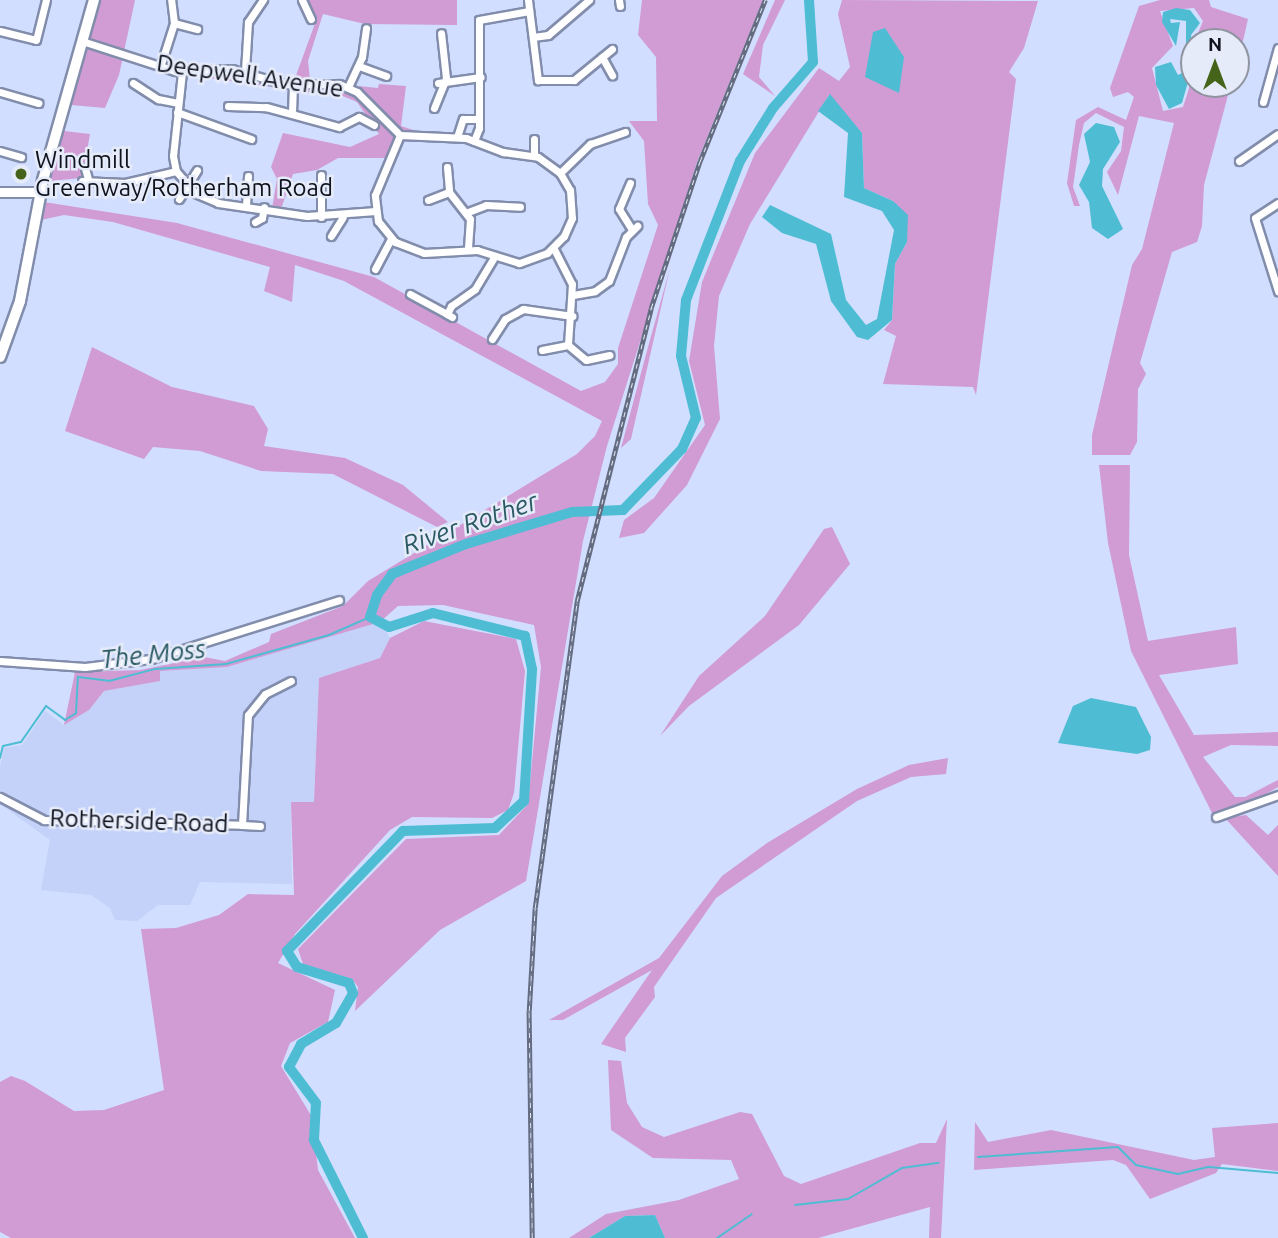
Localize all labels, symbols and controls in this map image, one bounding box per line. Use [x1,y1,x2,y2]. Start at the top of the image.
north arrow [1180,28,1250,98]
text: N [1208,33,1222,55]
street label: Deepwell Avenue [155,49,345,103]
place label: Windmill Greenway/Rotherham Road [35,146,333,202]
marker: Windmill Greenway/Rotherham Road [13,166,29,182]
water label: River Rother [398,485,542,561]
water label: The Moss [99,633,207,675]
street label: Rotherside Road [49,803,229,839]

